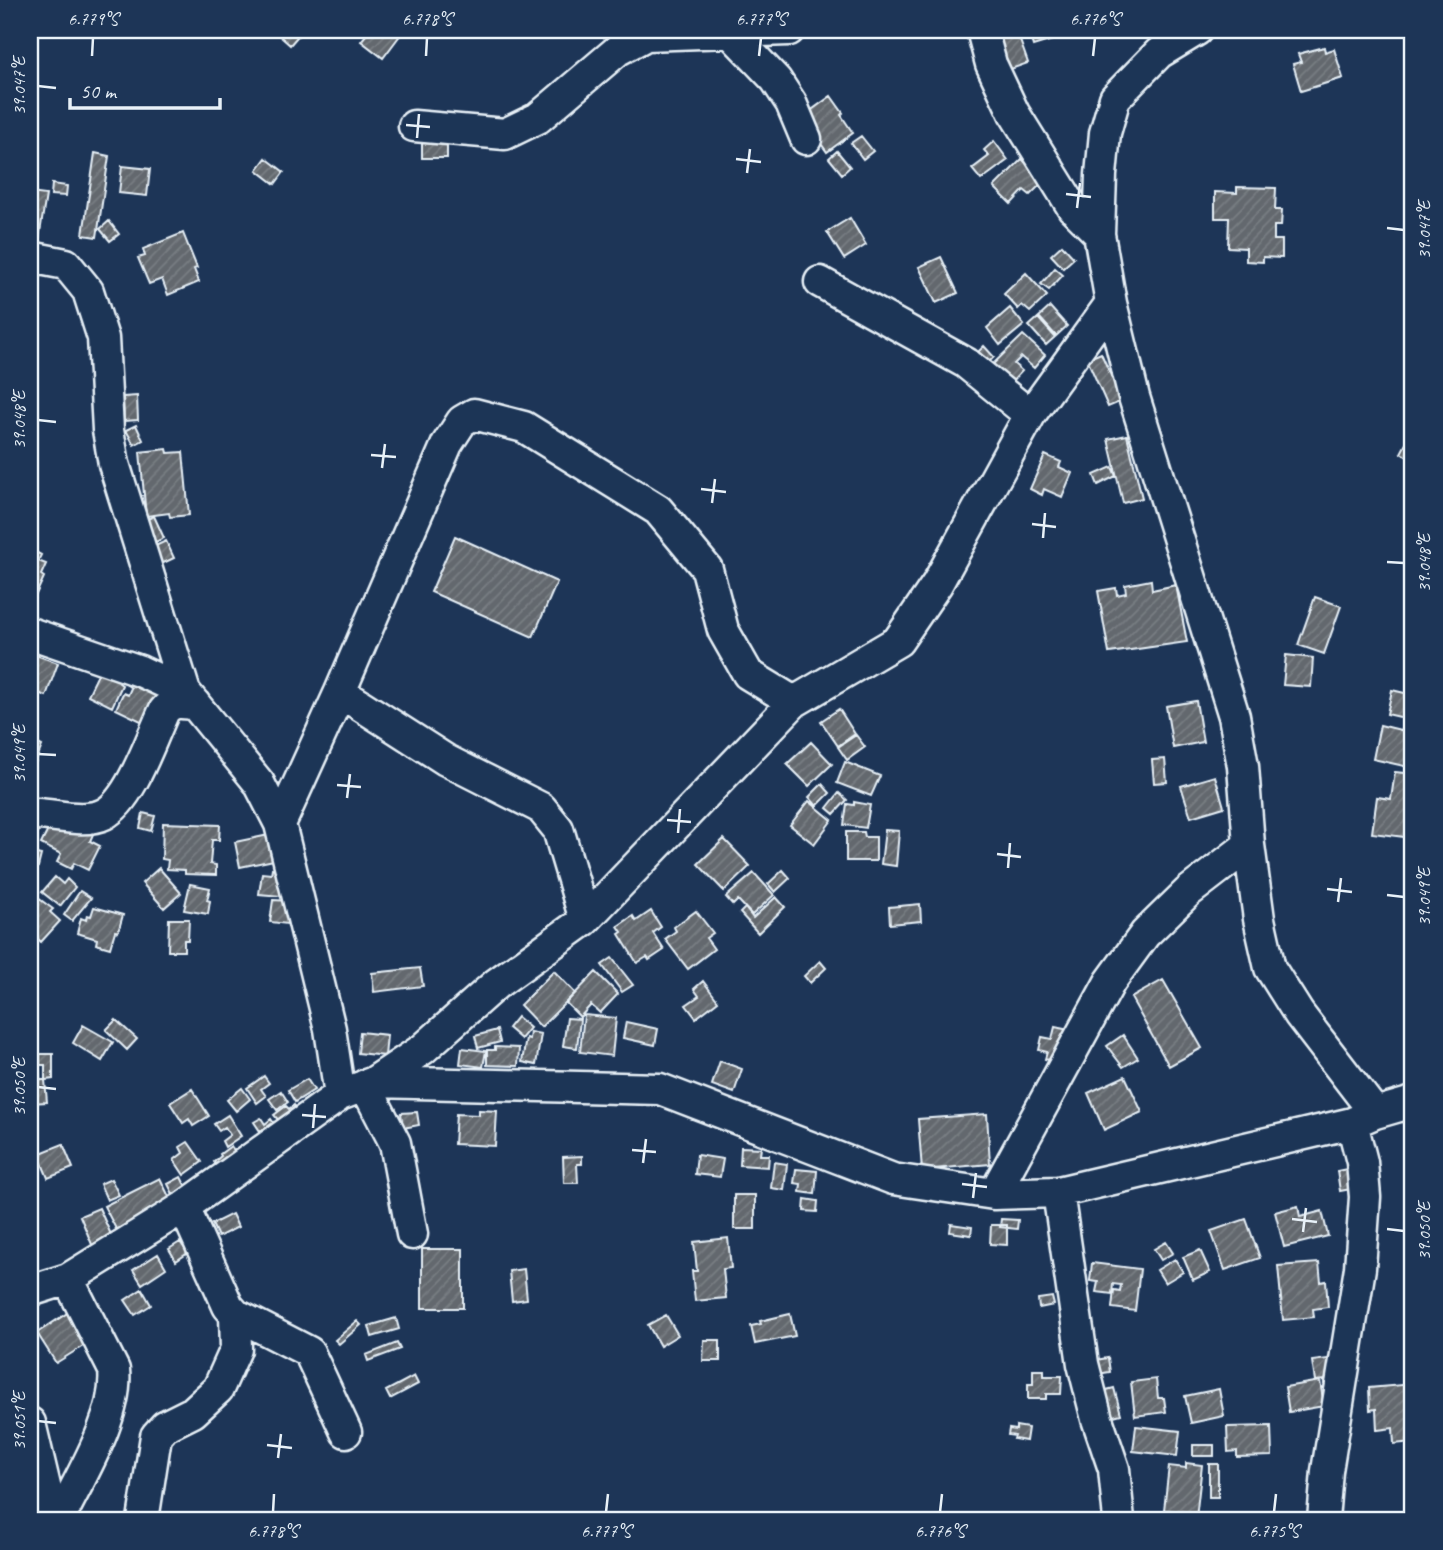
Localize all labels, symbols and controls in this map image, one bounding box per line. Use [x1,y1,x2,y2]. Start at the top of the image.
text: 6.779°S [68,8,121,30]
text: 6.778°S [402,8,455,30]
text: 6.777°S [736,8,789,30]
text: 6.776°S [1070,8,1123,30]
text: 39.047°E [8,54,30,115]
scale bar [70,66,220,110]
text: 50 m [80,78,118,104]
text: 39.047°E [1413,198,1435,259]
text: 39.048°E [8,388,30,449]
text: 39.048°E [1413,531,1435,592]
text: 39.049°E [8,722,30,783]
text: 39.049°E [1413,865,1435,926]
text: 39.050°E [8,1055,30,1116]
text: 39.050°E [1413,1199,1435,1260]
text: 39.051°E [8,1389,30,1450]
text: 6.778°S [248,1520,301,1542]
text: 6.777°S [581,1520,634,1542]
text: 6.776°S [915,1520,968,1542]
text: 6.775°S [1249,1520,1302,1542]

